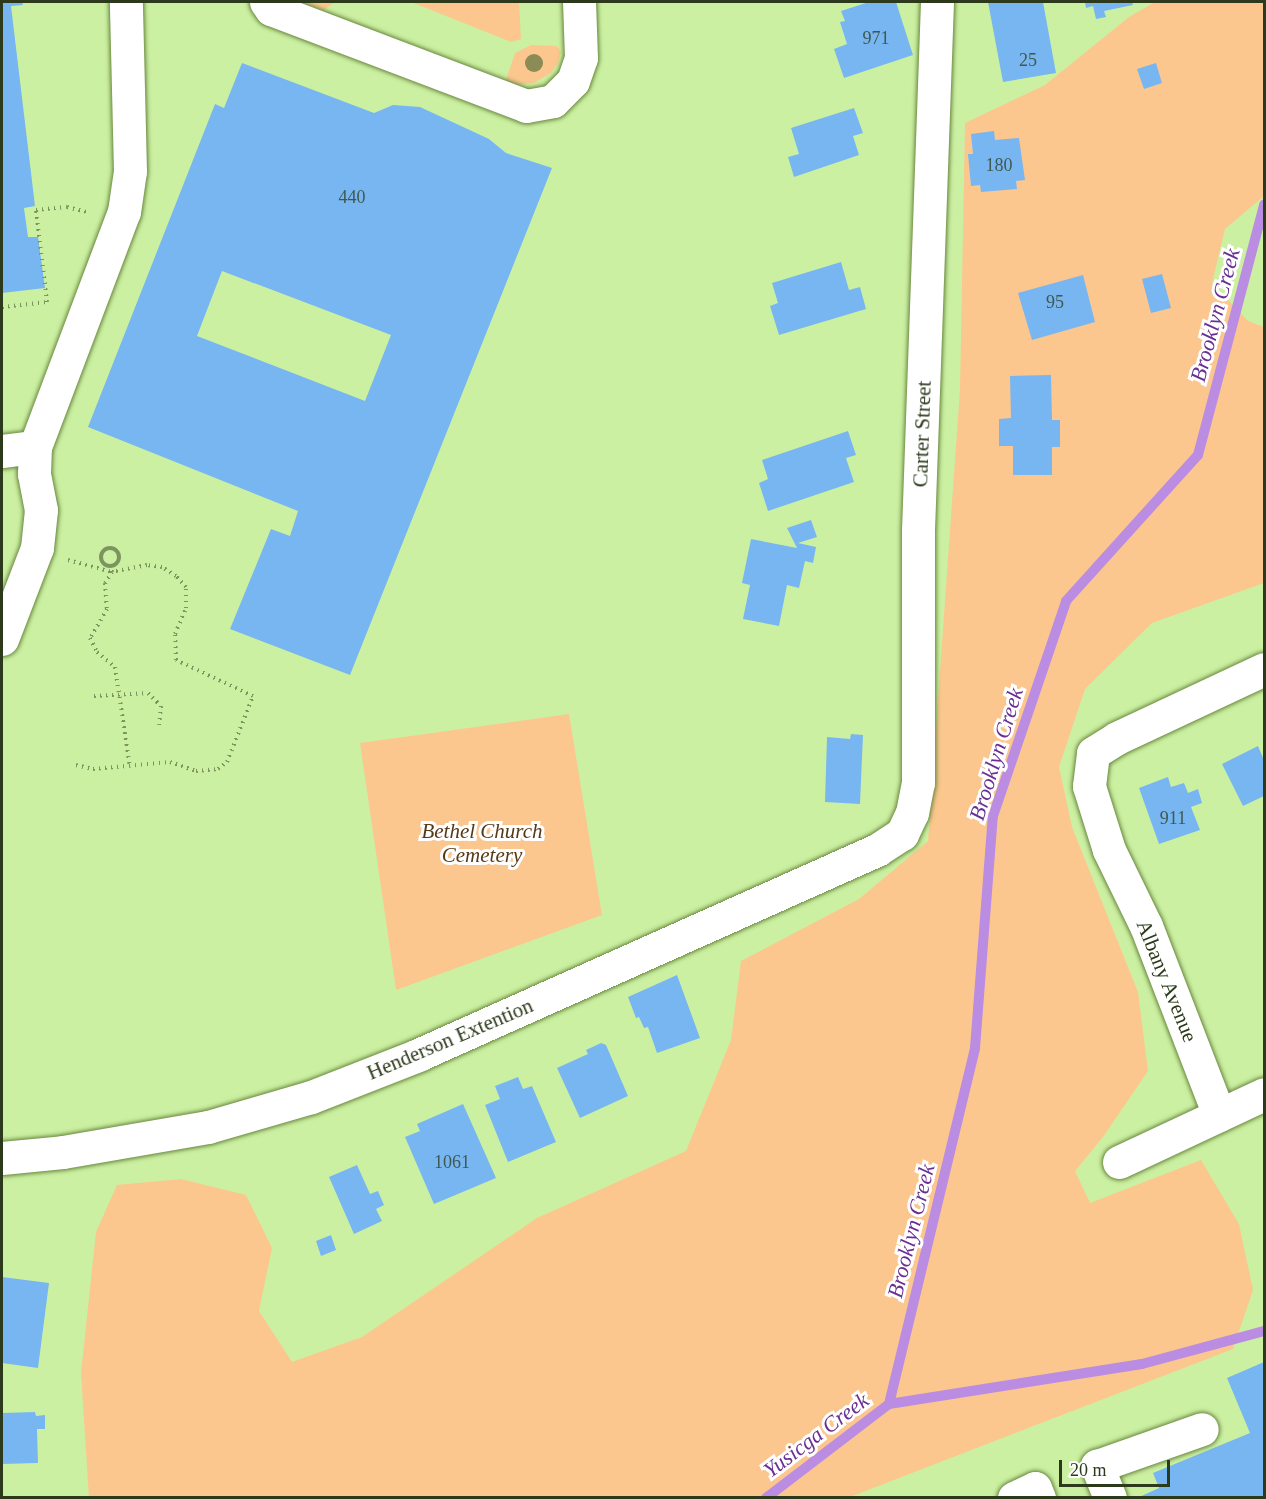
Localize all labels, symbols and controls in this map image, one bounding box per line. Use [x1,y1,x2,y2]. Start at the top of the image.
house number: 971 [862,27,890,49]
house number: 25 [1019,49,1037,71]
house number: 180 [986,154,1012,176]
house number: 440 [338,186,366,208]
water label: Brooklyn Creek [1185,245,1245,385]
house number: 95 [1046,291,1064,313]
street label: Carter Street [908,380,936,488]
water label: Brooklyn Creek [963,685,1029,823]
house number: 911 [1160,807,1186,829]
park label: Bethel Church Cemetery [421,818,543,868]
street label: Albany Avenue [1131,916,1203,1046]
street label: Henderson Extention [363,993,537,1085]
house number: 1061 [434,1151,470,1173]
water label: Brooklyn Creek [882,1161,940,1301]
water label: Yusicga Creek [758,1387,874,1483]
scale bar [1062,1448,1173,1486]
text: 20 m [1070,1460,1107,1480]

